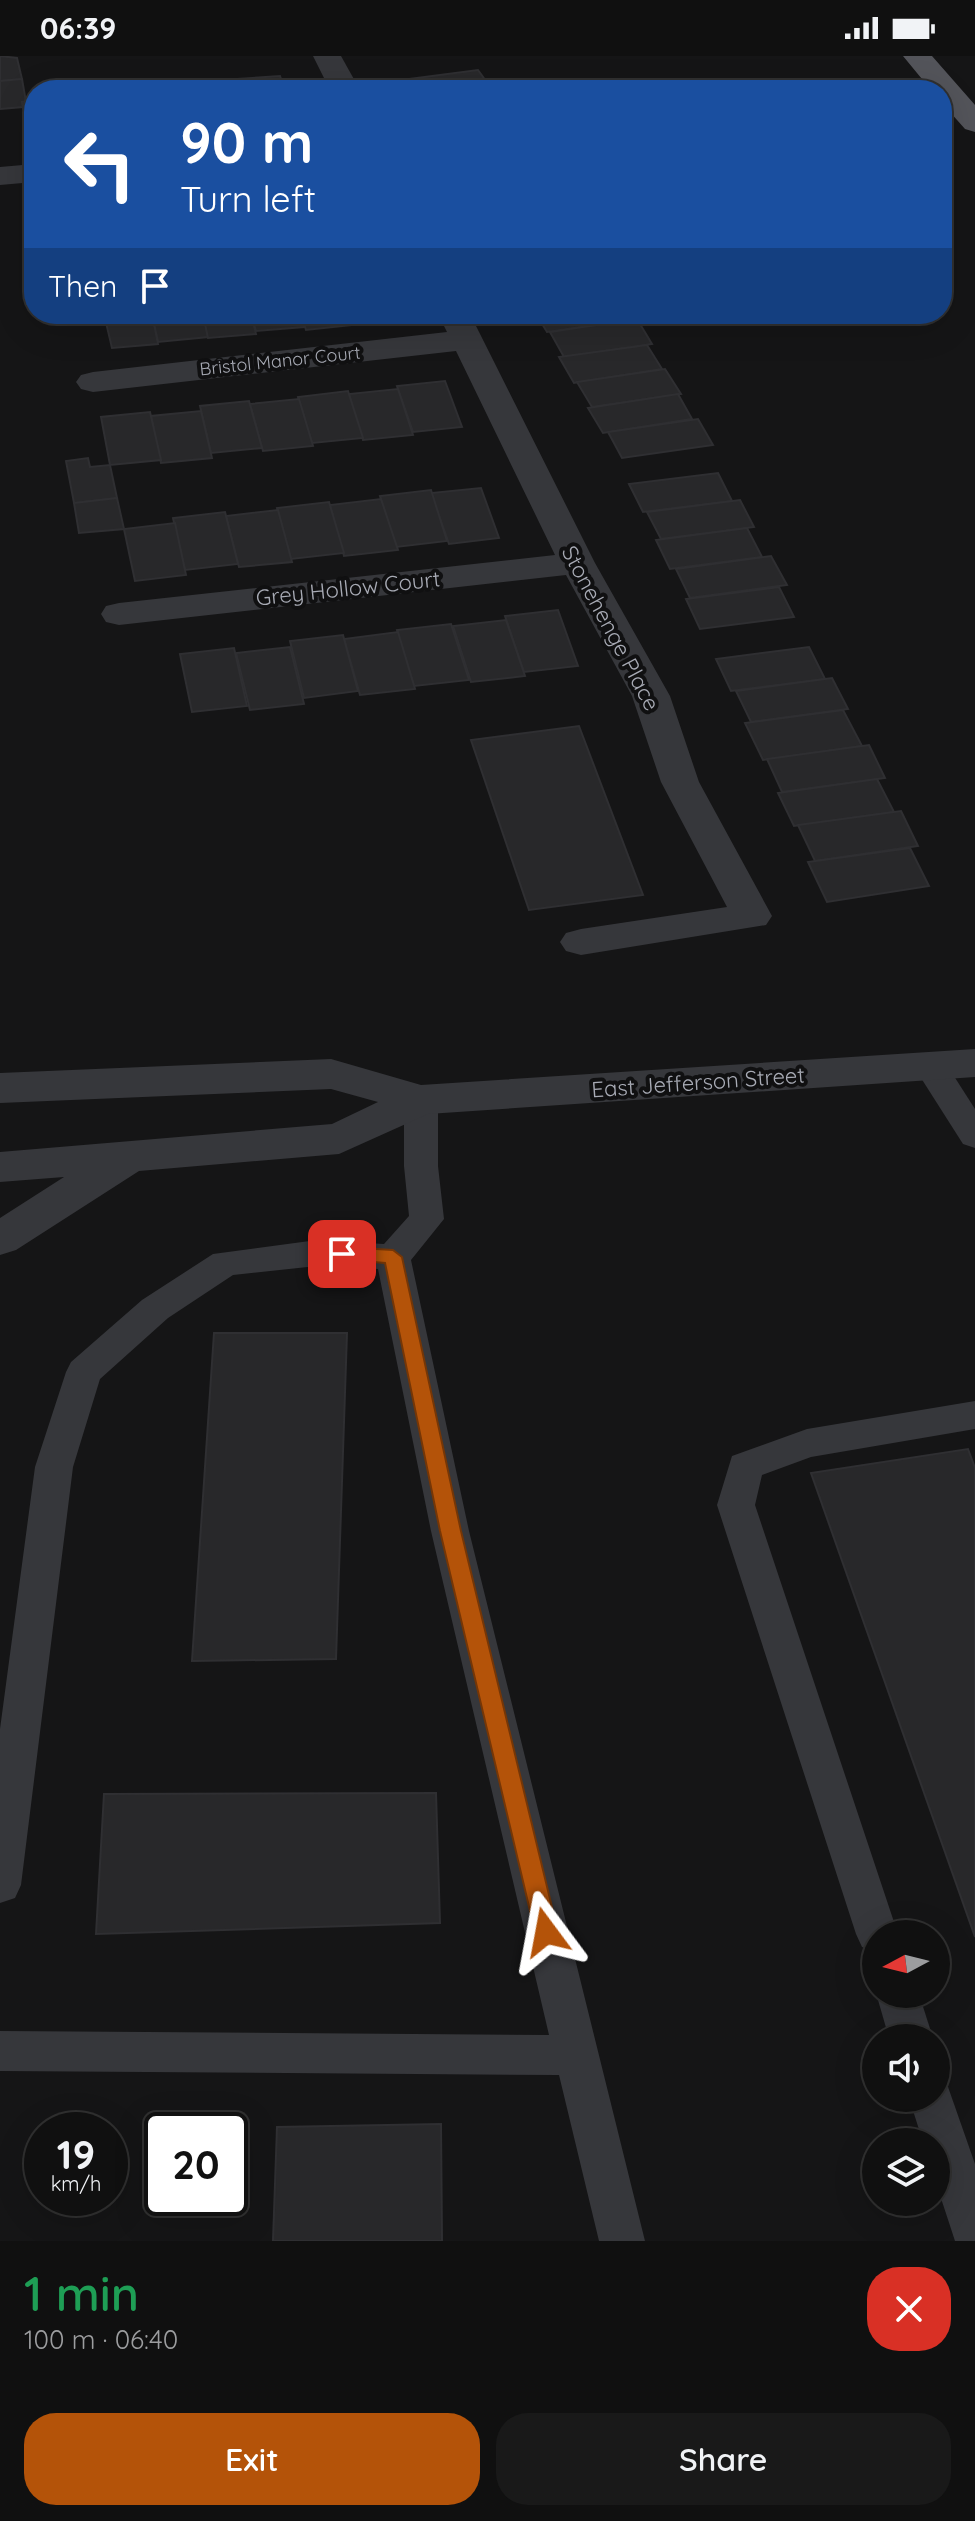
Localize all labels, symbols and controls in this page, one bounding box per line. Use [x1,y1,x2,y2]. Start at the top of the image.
text: 06:39 [40,9,116,47]
text: 90 m [180,107,314,177]
icon: left [48,112,152,216]
text: Turn left [180,176,316,221]
icon: arrive [133,264,177,308]
text: Then [48,267,117,305]
street label: Bristol Manor Court [198,341,362,380]
street label: Stonehenge Place [556,541,666,715]
street label: Grey Hollow Court [255,564,441,612]
street label: East Jefferson Street [590,1061,806,1103]
pin [308,1220,376,1288]
icon: arrive [320,1232,364,1276]
position arrow [504,1890,588,1974]
north arrow [862,1920,950,2008]
map controls [862,1920,950,2216]
button: sound [862,2024,950,2112]
speed limit sign: 20 [144,2112,248,2216]
button: layers [862,2128,950,2216]
text: 19 [57,2129,95,2179]
text: km/h [51,2171,101,2196]
text: 1 min [24,2263,139,2323]
button: close [867,2267,951,2351]
text: 100 m · 06:40 [24,2323,178,2356]
button: Exit [24,2413,480,2505]
button: Share [496,2413,951,2505]

